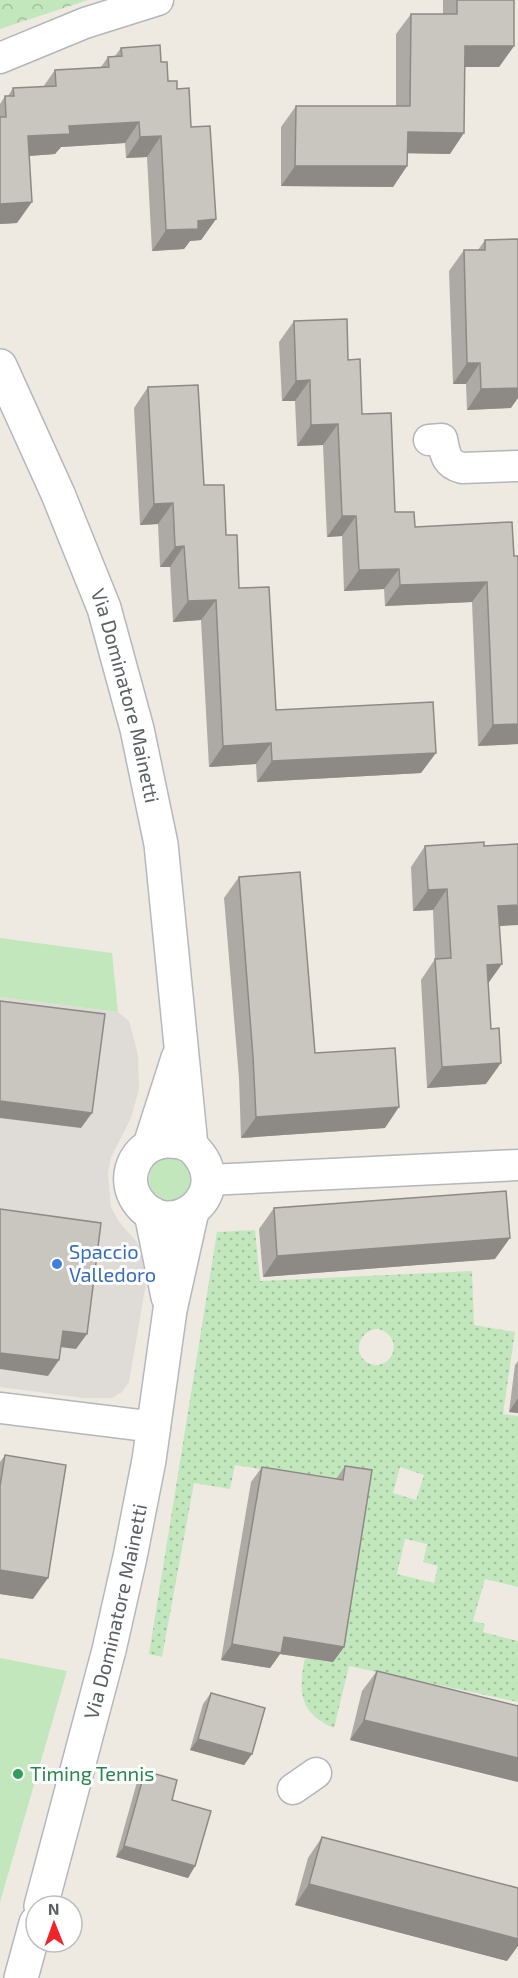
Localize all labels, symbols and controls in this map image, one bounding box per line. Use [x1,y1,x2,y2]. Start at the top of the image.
street label: Via Dominatore Mainetti [86,585,165,805]
place label: Spaccio Valledoro [69,1239,156,1286]
marker: Spaccio Valledoro [50,1257,64,1271]
street label: Via Dominatore Mainetti [78,1502,151,1722]
place label: Timing Tennis [30,1761,154,1785]
marker: Timing Tennis [11,1767,25,1781]
north arrow [24,1894,84,1954]
text: N [48,1899,60,1918]

